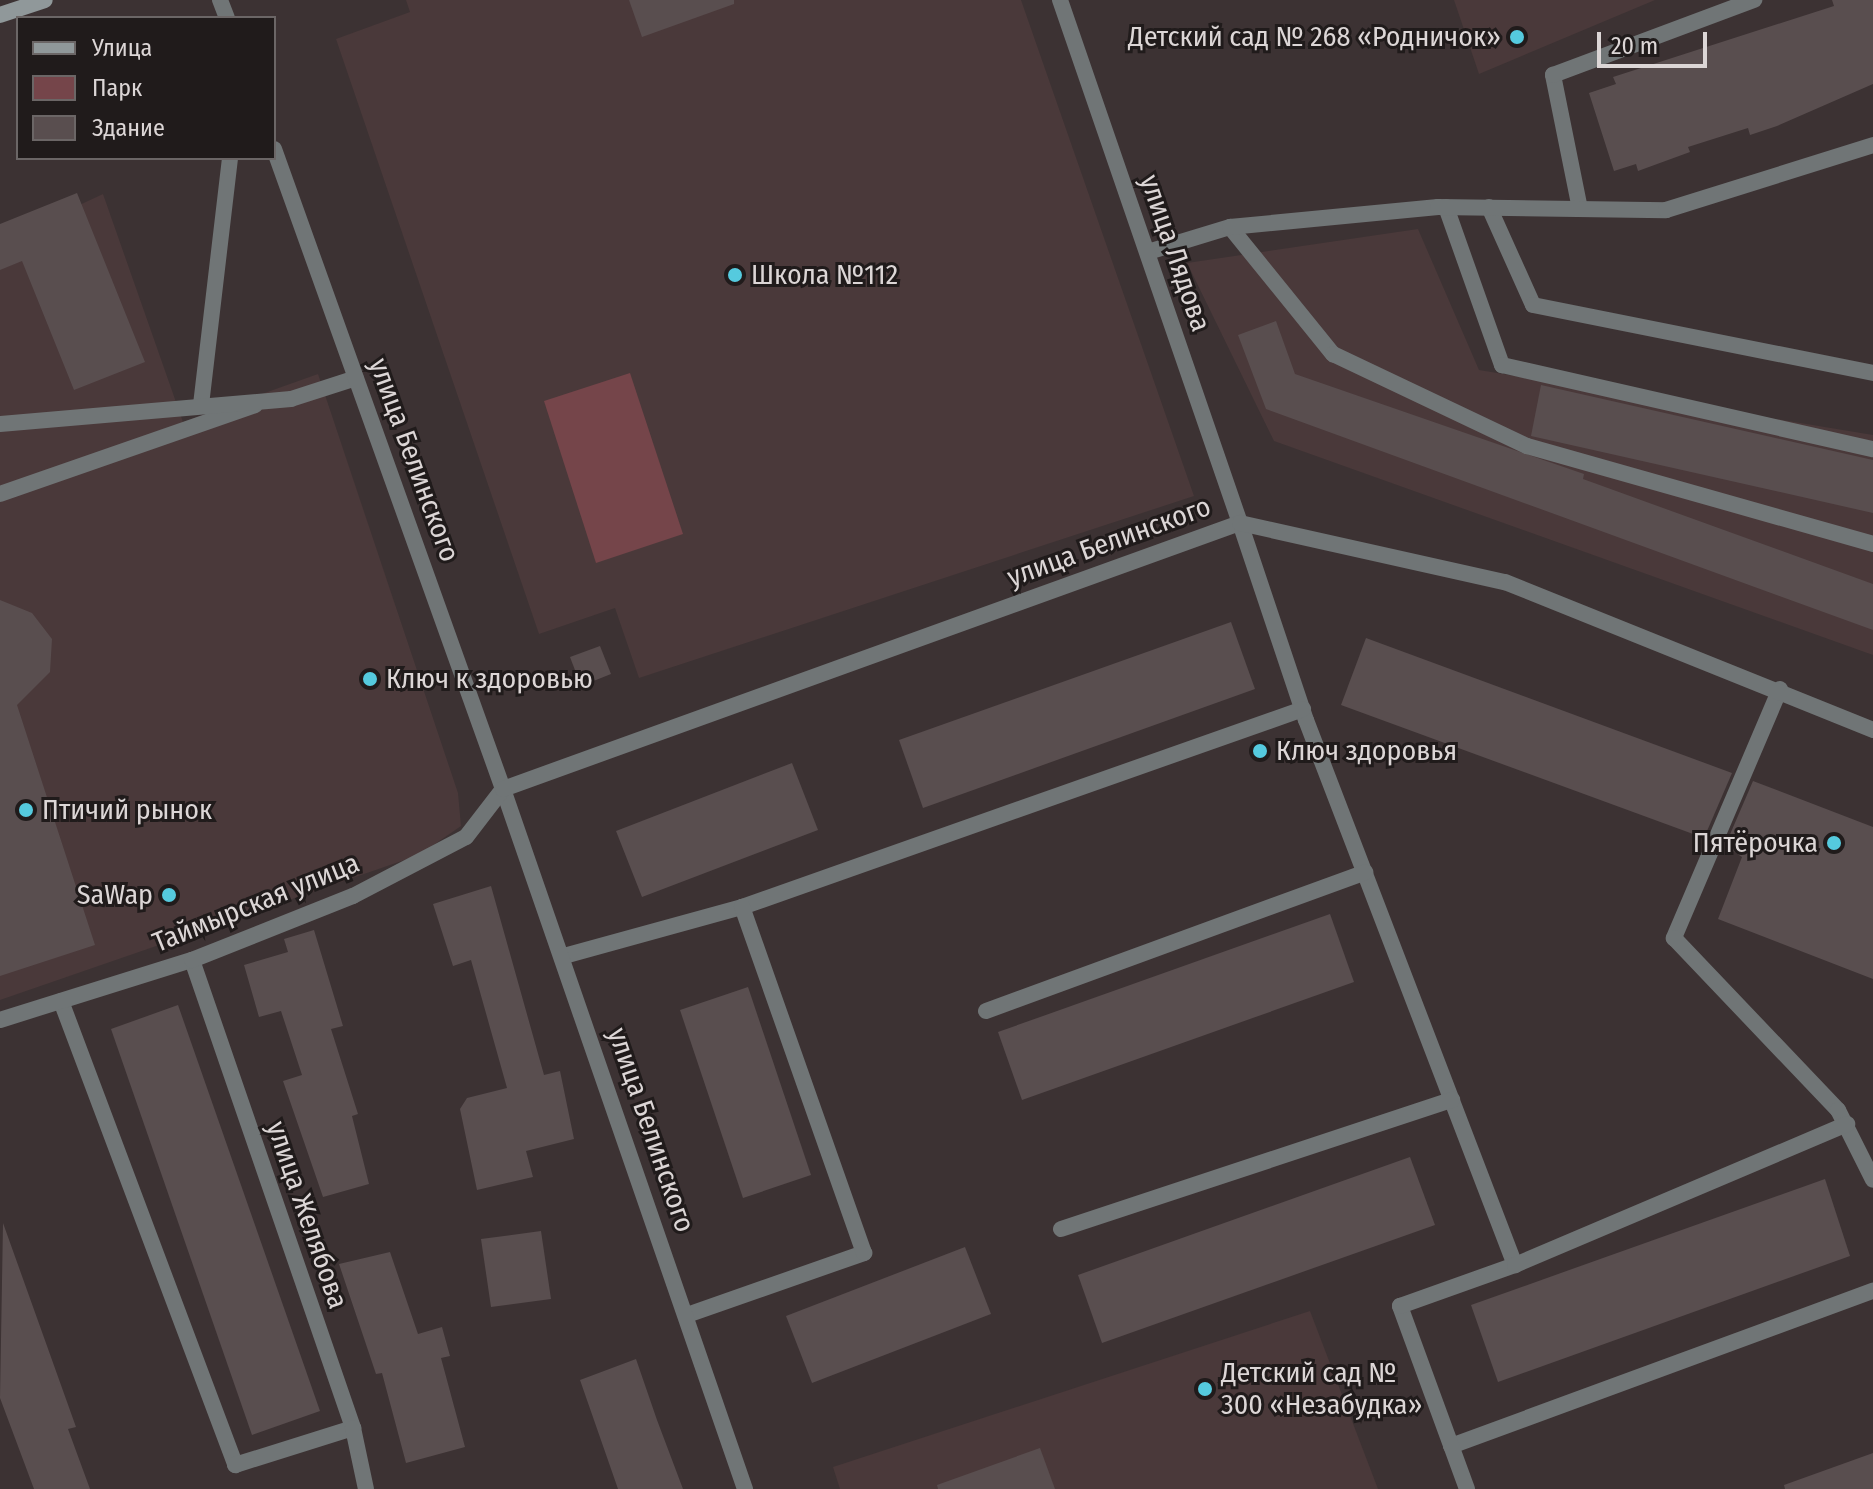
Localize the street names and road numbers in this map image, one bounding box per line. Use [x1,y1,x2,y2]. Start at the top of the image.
street label: улица Лядова [1133,170,1217,336]
street label: улица Белинского [362,354,466,566]
street label: улица Белинского [1003,490,1215,594]
street label: Таймырская улица [148,846,364,960]
street label: улица Белинского [600,1023,702,1237]
street label: улица Желябова [259,1117,355,1313]

